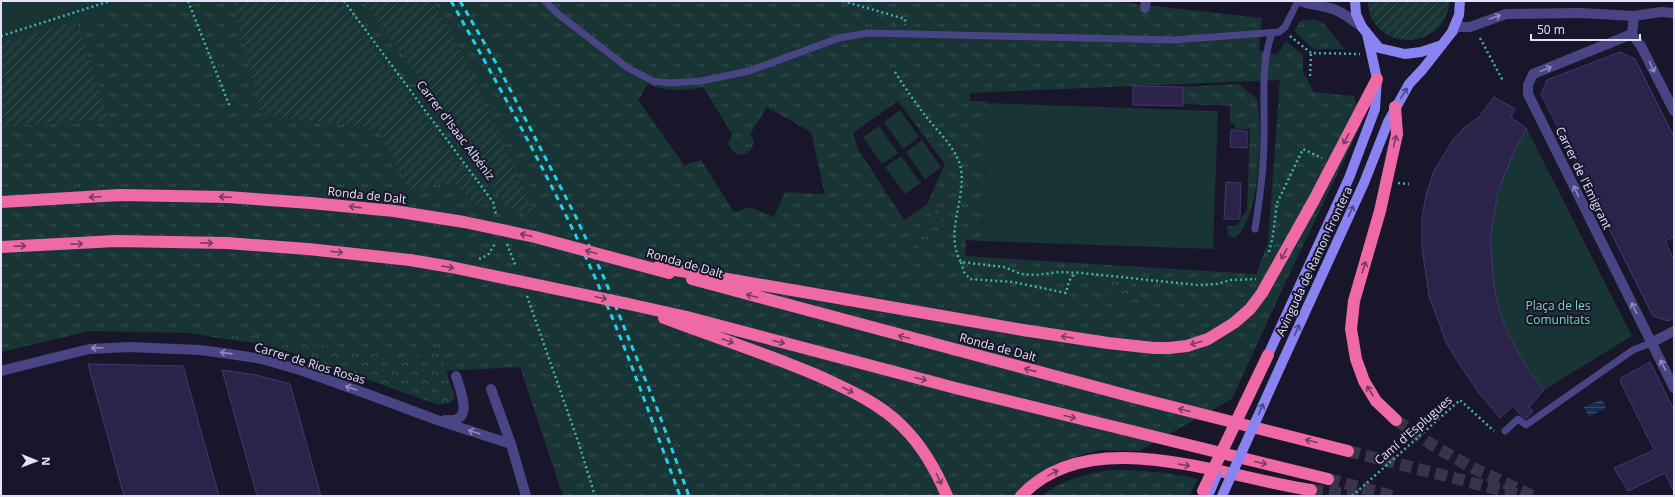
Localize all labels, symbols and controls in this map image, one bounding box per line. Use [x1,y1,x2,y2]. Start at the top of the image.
one-way arrow [1488,13,1500,21]
scale bar [1531,16,1640,42]
text: 50 m [1537,21,1565,38]
one-way arrow [1649,61,1656,73]
one-way arrow [1540,64,1552,72]
street label: Carrer d'Isaac Albéniz [413,77,499,184]
one-way arrow [1400,87,1408,99]
street label: Carrer de l'Emigrant [1552,124,1616,232]
one-way arrow [1342,133,1350,145]
one-way arrow [1392,134,1400,147]
street label: Ronda de Dalt [327,182,407,208]
street label: Avinguda de Ramon Frontera [1272,183,1356,339]
one-way arrow [1572,186,1579,198]
one-way arrow [89,193,102,200]
one-way arrow [219,193,232,201]
one-way arrow [349,204,362,211]
one-way arrow [1348,206,1355,218]
one-way arrow [519,231,532,239]
one-way arrow [200,239,213,247]
one-way arrow [70,240,83,247]
one-way arrow [13,243,26,250]
street label: Ronda de Dalt [645,244,725,282]
one-way arrow [584,247,597,255]
one-way arrow [1280,247,1288,259]
one-way arrow [330,249,343,256]
one-way arrow [1361,260,1368,273]
one-way arrow [441,263,454,271]
one-way arrow [746,292,759,300]
one-way arrow [594,295,607,303]
park label: Plaça de les Comunitats [1525,297,1591,328]
one-way arrow [1630,302,1637,314]
one-way arrow [1294,324,1301,336]
street label: Ronda de Dalt [958,329,1038,365]
one-way arrow [898,333,911,340]
one-way arrow [1061,333,1074,341]
street label: Carrer de Rios Rosas [252,338,368,388]
one-way arrow [721,338,733,346]
one-way arrow [772,339,785,346]
one-way arrow [1190,340,1203,347]
one-way arrow [91,345,104,352]
one-way arrow [220,349,233,357]
one-way arrow [1658,360,1666,372]
one-way arrow [1024,366,1037,373]
one-way arrow [914,376,927,383]
one-way arrow [345,384,358,391]
one-way arrow [1366,386,1375,397]
one-way arrow [842,387,854,394]
street label: Camí d'Esplugues [1370,391,1456,469]
one-way arrow [1258,404,1265,416]
one-way arrow [1178,406,1191,413]
one-way arrow [1064,413,1077,421]
one-way arrow [467,428,480,435]
one-way arrow [1304,437,1317,445]
north arrow [16,441,56,481]
text: N [39,457,54,466]
one-way arrow [1254,460,1267,467]
one-way arrow [1177,461,1190,469]
one-way arrow [1047,469,1059,477]
one-way arrow [936,473,943,485]

